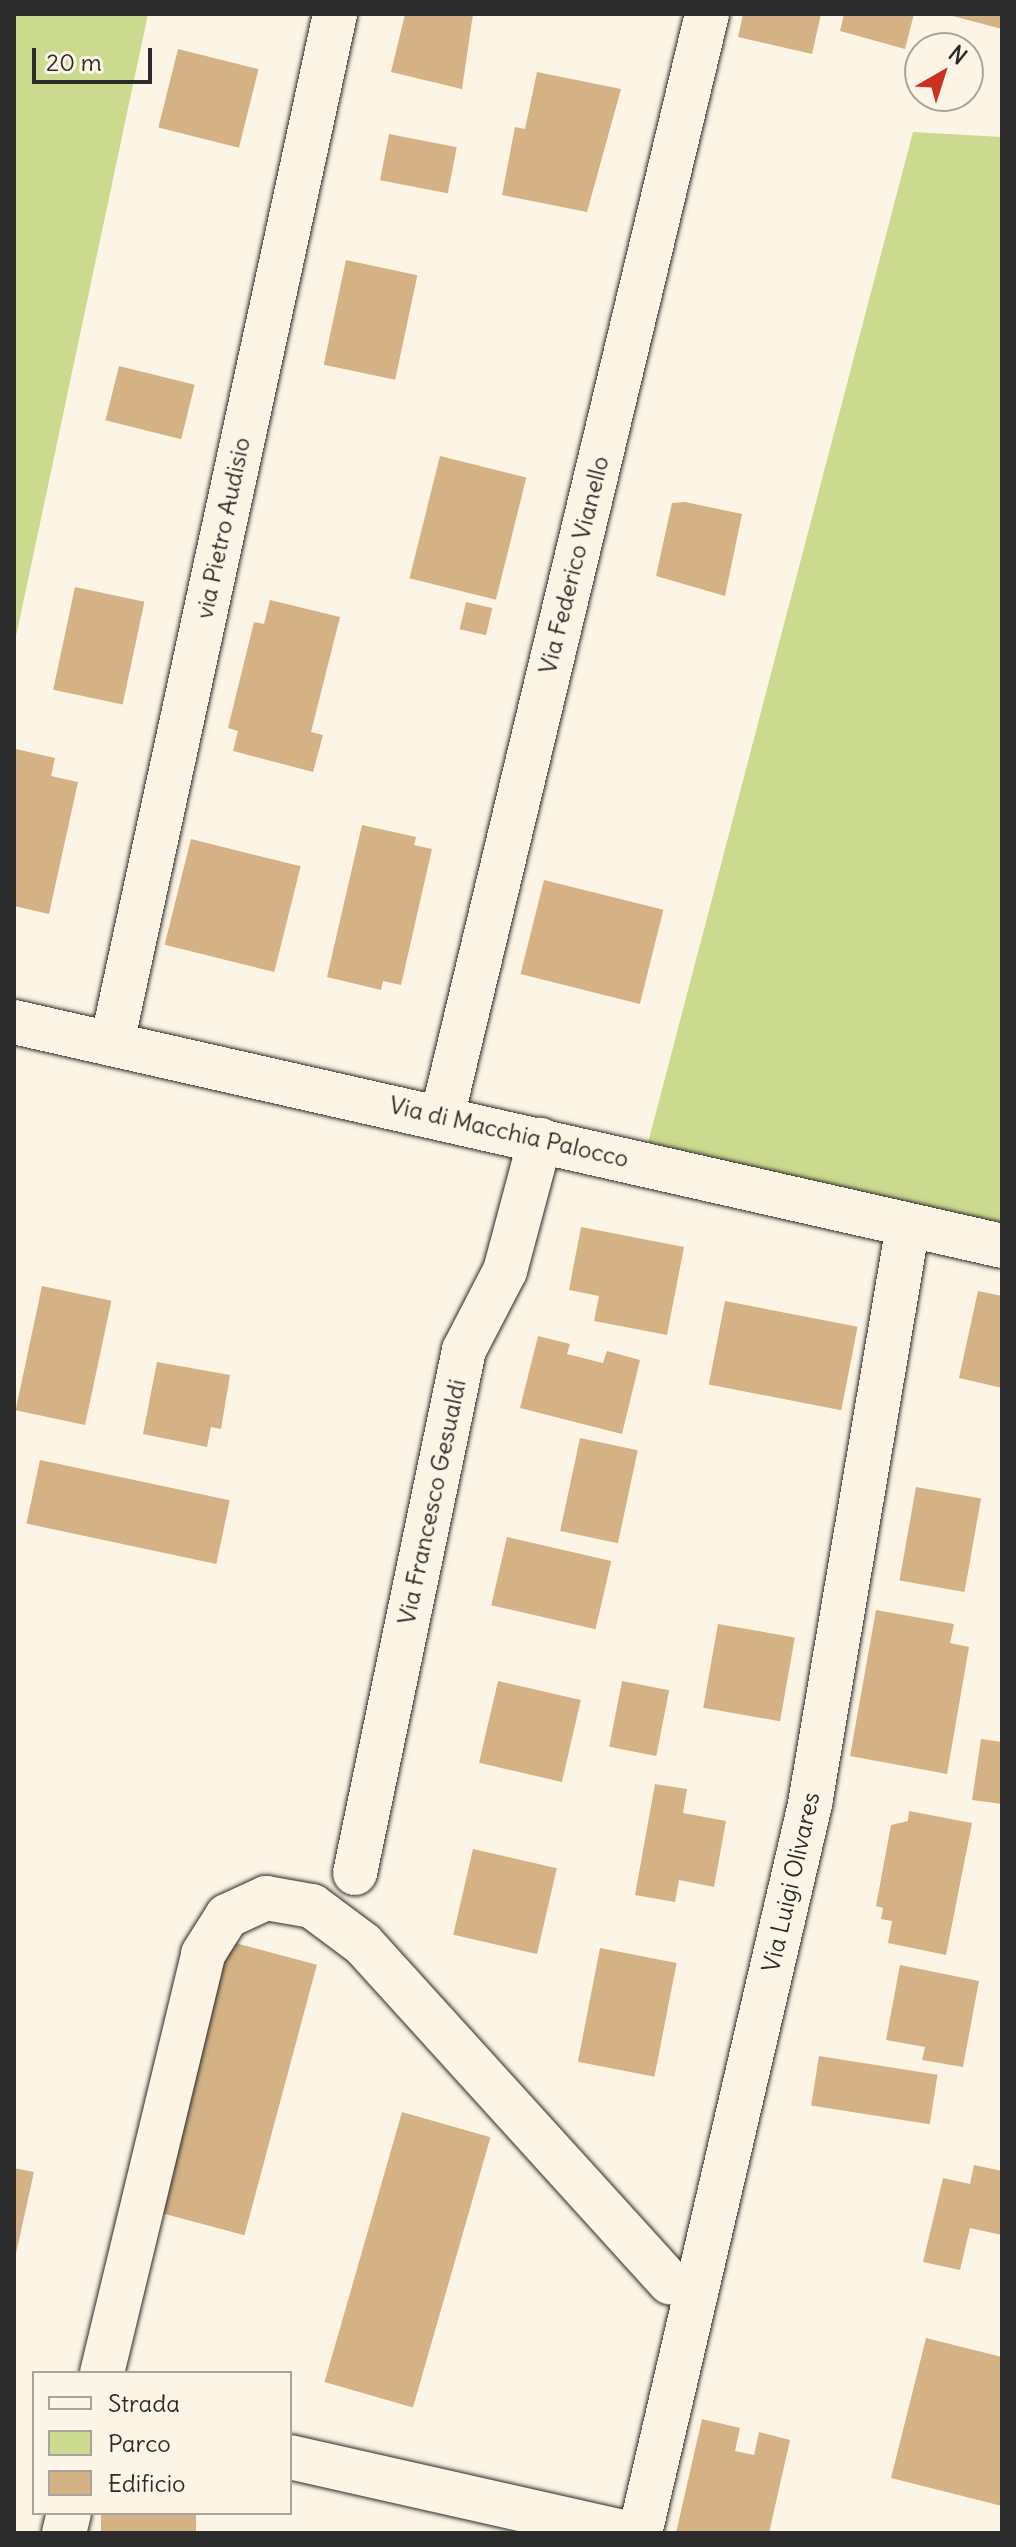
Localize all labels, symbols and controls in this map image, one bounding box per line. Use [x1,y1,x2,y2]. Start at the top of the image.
scale bar [36,32,156,82]
north arrow [904,32,984,112]
text: N [943,39,973,71]
text: 20 m [46,47,102,77]
street label: via Pietro Audisio [190,435,256,621]
street label: Via Federico Vianello [533,453,615,677]
street label: Via di Macchia Palocco [387,1090,631,1174]
street label: Via Francesco Gesualdi [392,1377,472,1627]
street label: Via Luigi Olivares [756,1789,826,1975]
legend [32,2371,292,2515]
text: Strada [108,2388,180,2418]
text: Parco [108,2428,171,2458]
text: Edificio [108,2468,186,2498]

